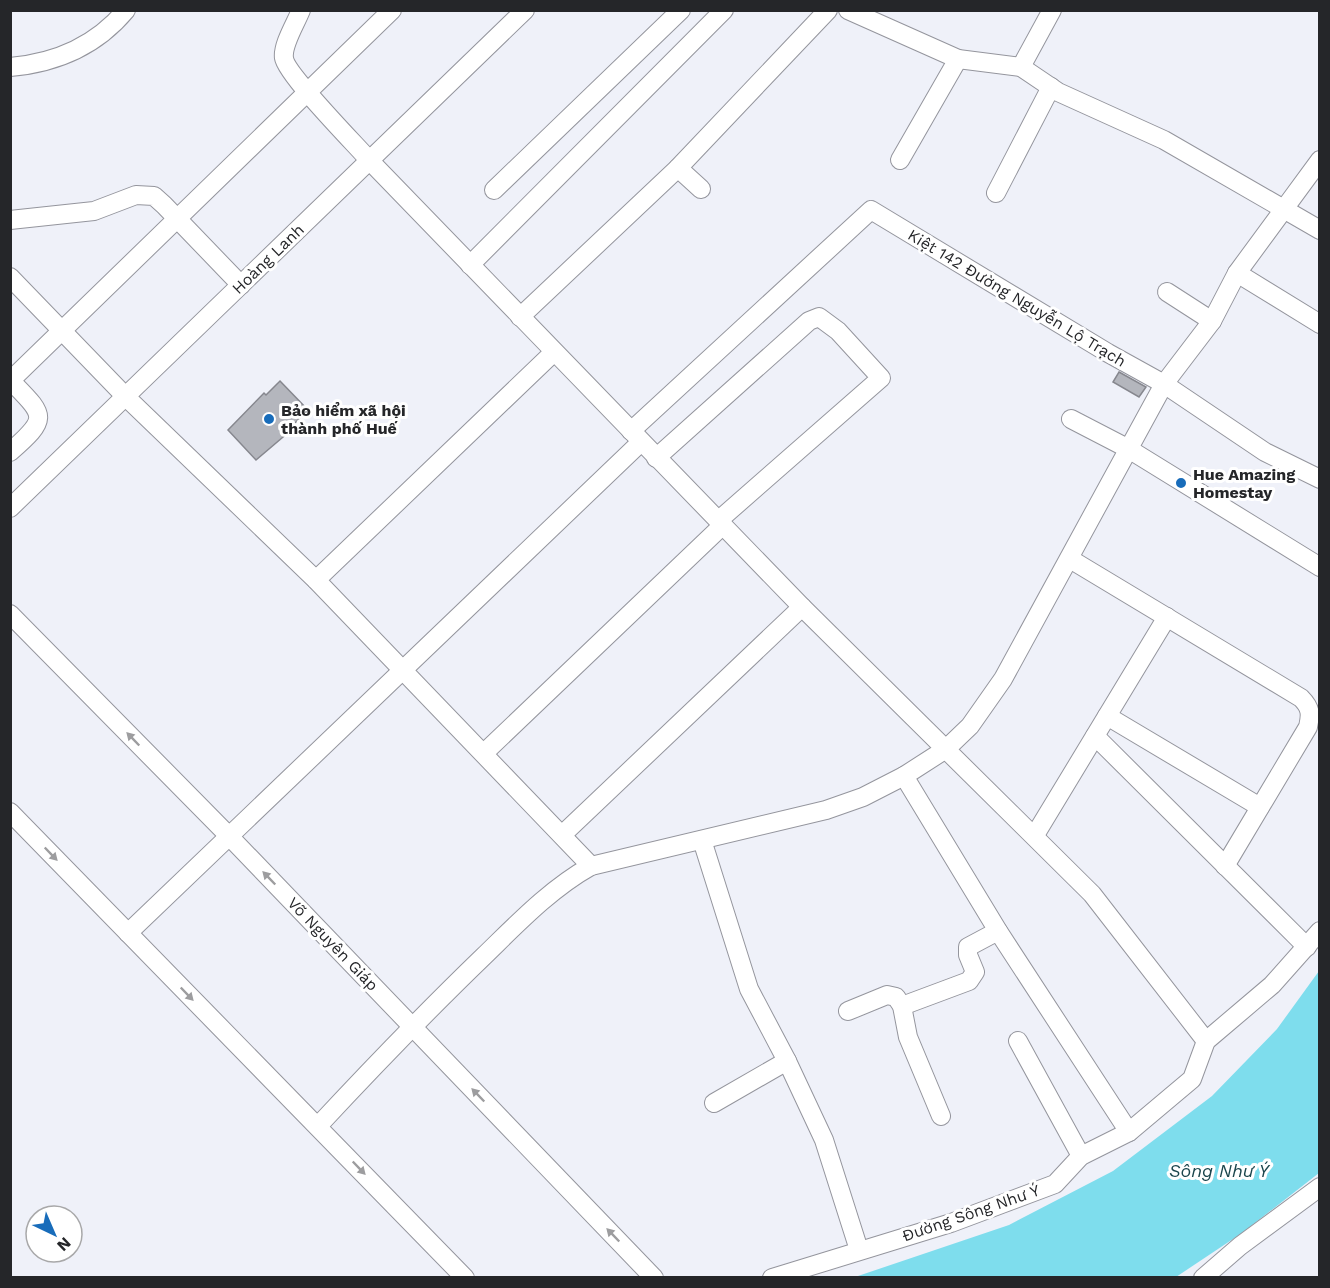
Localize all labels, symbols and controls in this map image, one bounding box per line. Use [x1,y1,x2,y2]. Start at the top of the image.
street label: Hoàng Lanh [228,220,308,298]
street label: Kiệt 142 Đường Nguyễn Lộ Trạch [905,225,1129,371]
place label: Bảo hiểm xã hội thành phố Huế [281,401,406,438]
marker: Bảo hiểm xã hội thành phố Huế [262,412,276,426]
place label: Hue Amazing Homestay [1193,465,1295,502]
marker: Hue Amazing Homestay [1174,476,1188,490]
one-way arrow [126,732,140,746]
one-way arrow [44,846,58,860]
one-way arrow [262,870,276,885]
street label: Võ Nguyên Giáp [284,893,382,995]
one-way arrow [180,986,194,1001]
one-way arrow [471,1087,485,1102]
one-way arrow [352,1160,366,1175]
water label: Sông Như Ý [1169,1160,1271,1181]
street label: Đường Sông Như Ý [900,1181,1042,1245]
north arrow [24,1204,84,1264]
one-way arrow [606,1228,620,1243]
text: N [53,1233,75,1255]

